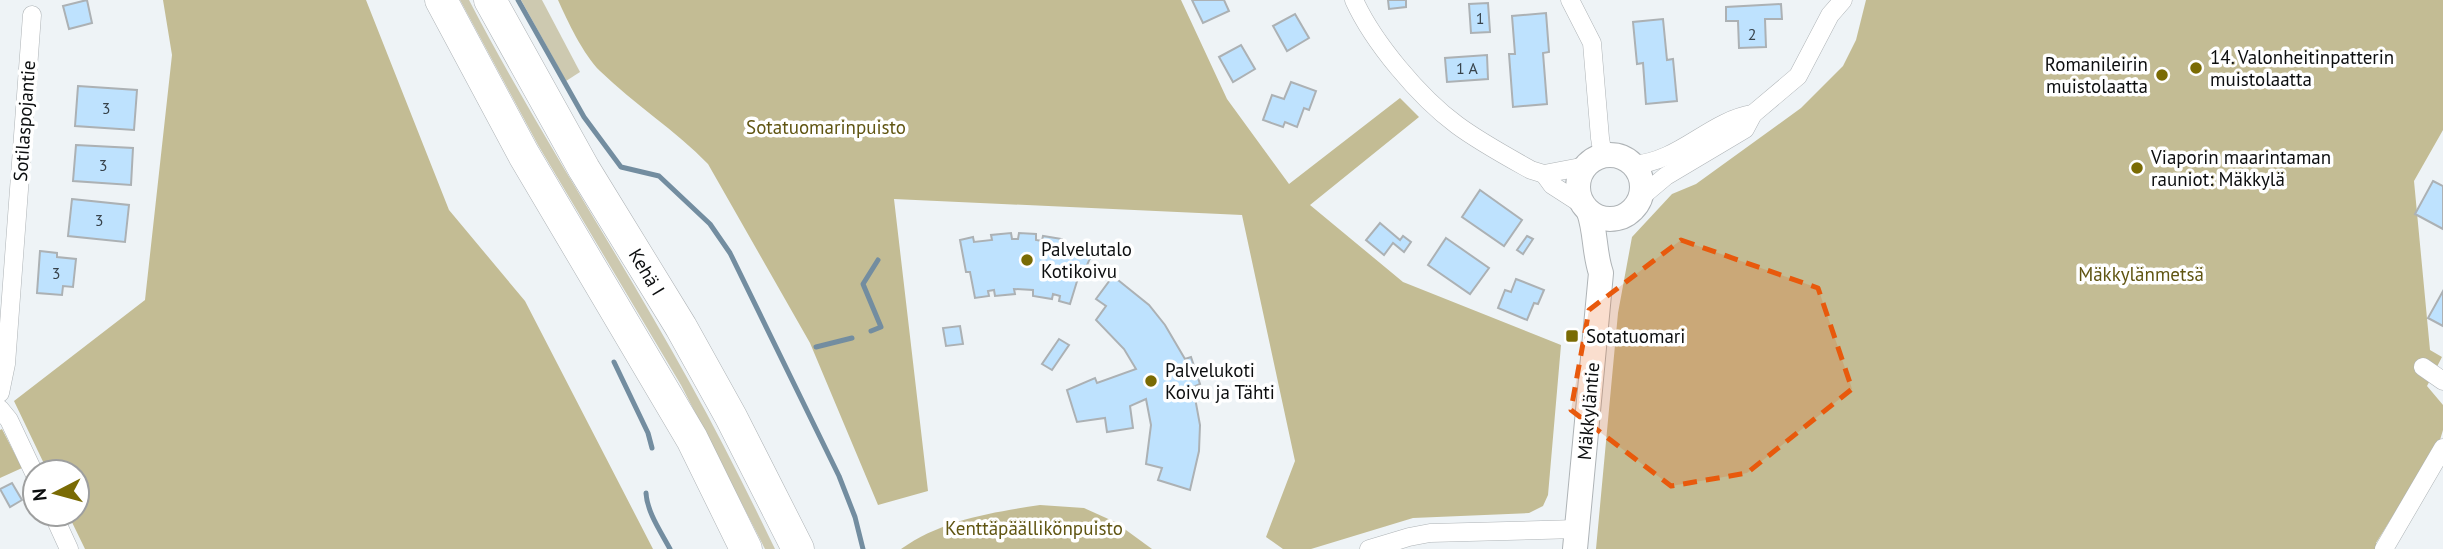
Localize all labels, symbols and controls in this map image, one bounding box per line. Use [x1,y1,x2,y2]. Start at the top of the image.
house number: 1 [1476,8,1484,28]
house number: 2 [1748,24,1756,44]
place label: 14. Valonheitinpatterin muistolaatta [2210,45,2394,91]
place label: Romanileirin muistolaatta [2045,52,2148,98]
house number: 1 A [1456,58,1479,78]
street label: Sotilaspojantie [8,60,40,182]
marker: 14. Valonheitinpatterin muistolaatta [2188,60,2204,76]
marker: Romanileirin muistolaatta [2154,67,2170,83]
house number: 3 [102,98,110,118]
park label: Sotatuomarinpuisto [746,115,906,139]
place label: Viaporin maarintaman rauniot: Mäkkylä [2150,145,2331,191]
house number: 3 [99,155,107,175]
marker: Viaporin maarintaman rauniot: Mäkkylä [2129,160,2145,176]
house number: 3 [95,210,103,230]
place label: Palvelutalo Kotikoivu [1041,237,1132,283]
street label: Kehä I [624,244,670,300]
marker: Palvelutalo Kotikoivu [1019,252,1035,268]
park label: Mäkkylänmetsä [2078,262,2204,286]
house number: 3 [52,263,60,283]
place label: Sotatuomari [1586,324,1685,348]
marker: Sotatuomari [1564,328,1580,344]
place label: Palvelukoti Koivu ja Tähti [1165,358,1275,404]
street label: Mäkkyläntie [1572,361,1604,461]
marker: Palvelukoti Koivu ja Tähti [1143,373,1159,389]
north arrow [21,458,91,528]
text: N [27,487,52,502]
park label: Kenttäpäällikönpuisto [945,516,1123,540]

